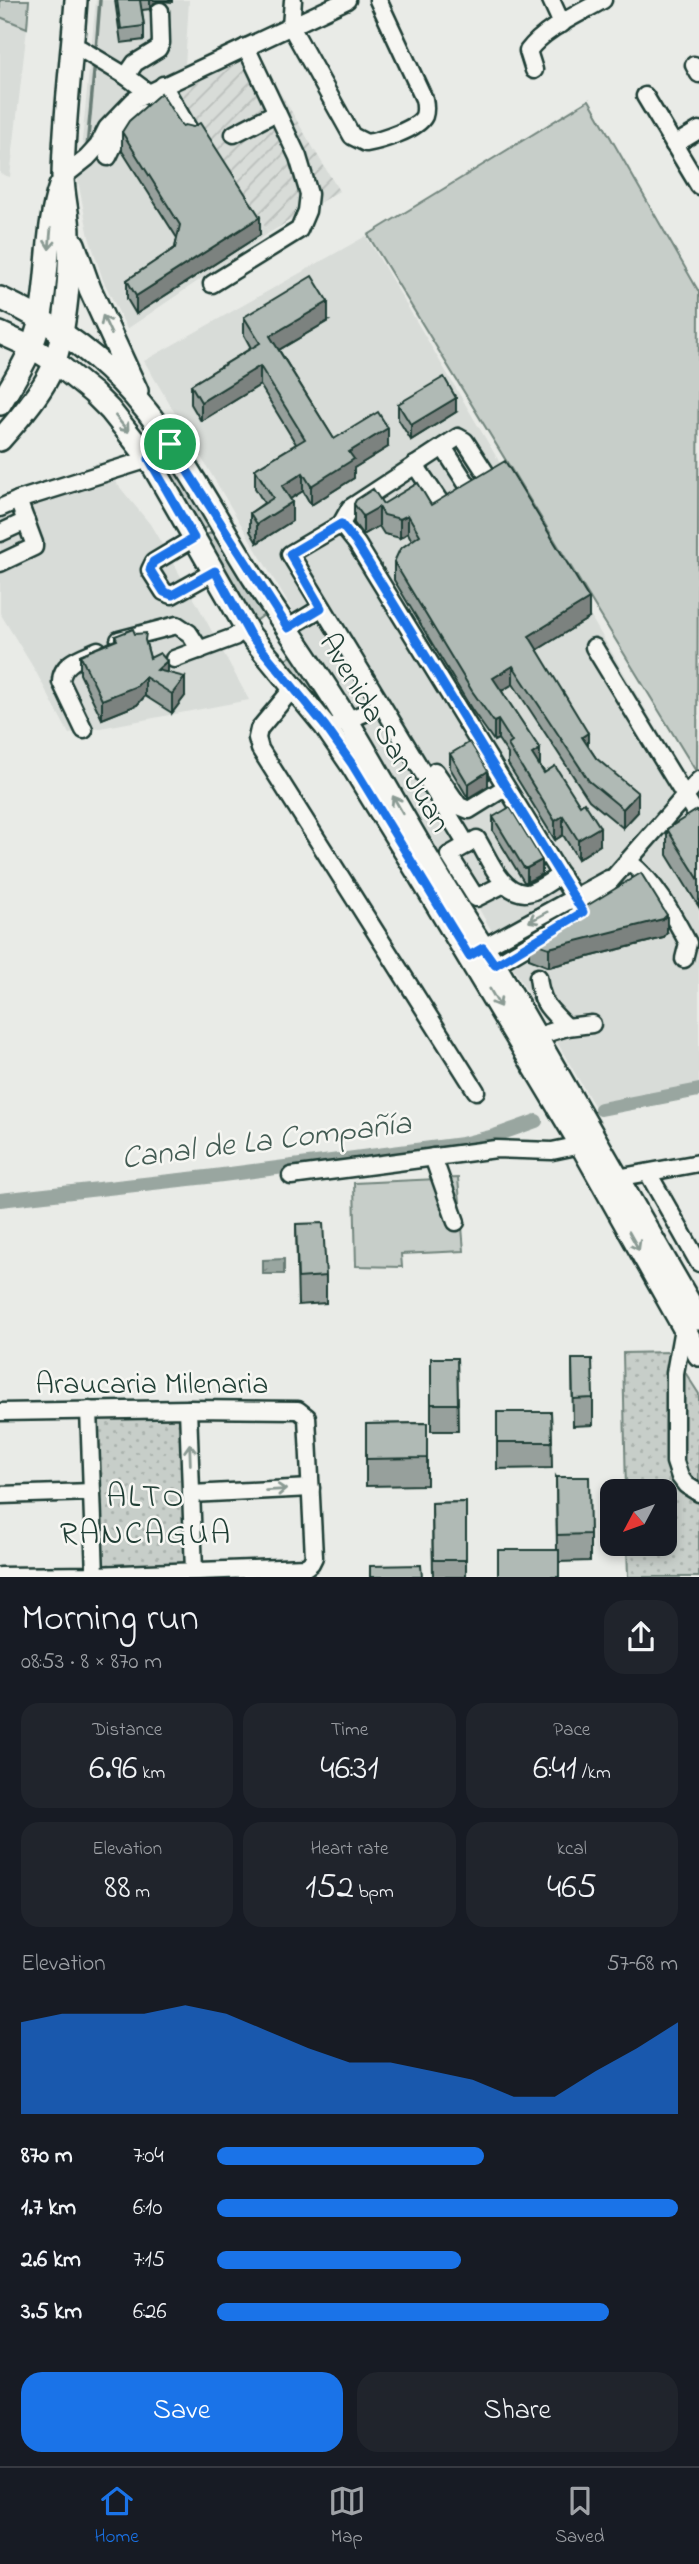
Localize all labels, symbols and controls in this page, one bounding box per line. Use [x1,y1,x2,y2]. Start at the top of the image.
one-way arrow [43,227,56,249]
one-way arrow [99,315,113,336]
pin [140,414,200,474]
one-way arrow [115,415,130,433]
icon: arrive [151,425,189,463]
street label: Avenida San Juan [306,626,460,842]
one-way arrow [390,796,404,816]
one-way arrow [528,911,549,924]
one-way arrow [488,988,502,1008]
water label: Canal de La Compañía [119,1101,415,1184]
one-way arrow [627,1231,641,1251]
street label: Araucaria Milenaria [36,1364,268,1408]
one-way arrow [183,1443,196,1466]
district label: ALTO RANCAGUA [60,1475,232,1559]
north arrow [600,1479,677,1556]
map controls [600,1479,677,1556]
one-way arrow [264,1483,286,1496]
text: Morning run [21,1592,199,1648]
button: share [604,1600,678,1674]
text: 08:53 · 8 × 870 m [21,1646,162,1679]
text: Distance [92,1717,162,1744]
text: Time [331,1717,368,1744]
text: Pace [553,1717,590,1744]
text: 6.96 [89,1744,137,1795]
text: 46:31 [320,1744,379,1795]
text: 6:41 [533,1744,577,1795]
text: km [137,1760,165,1787]
text: /km [577,1760,611,1787]
text: Elevation [92,1836,162,1863]
text: Heart rate [311,1836,388,1863]
text: kcal [557,1836,587,1863]
text: 88 [104,1863,131,1914]
text: 152 [305,1863,354,1914]
text: 465 [547,1863,597,1914]
text: m [131,1879,150,1906]
text: bpm [354,1879,394,1906]
text: Elevation [21,1948,106,1981]
text: 57–68 m [606,1948,678,1981]
text: 870 m [21,2140,73,2173]
text: 7:04 [133,2140,164,2173]
text: 1.7 km [21,2192,76,2225]
text: 6:10 [133,2192,162,2225]
text: 2.6 km [21,2244,81,2277]
text: 7:15 [133,2244,165,2277]
text: 3.5 km [21,2296,82,2329]
text: 6:26 [133,2296,167,2329]
button: Save [21,2372,343,2452]
button: Share [357,2372,678,2452]
tab: Home [95,2482,139,2551]
tab: Map [328,2482,366,2551]
tab: Saved [555,2482,604,2551]

